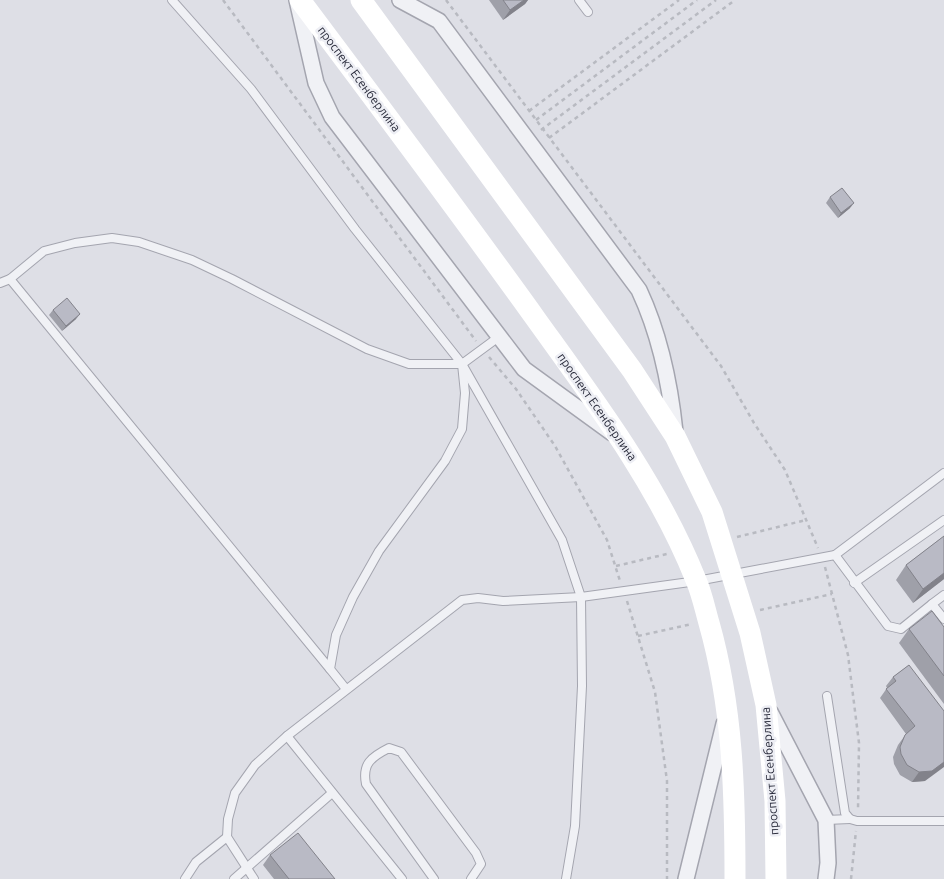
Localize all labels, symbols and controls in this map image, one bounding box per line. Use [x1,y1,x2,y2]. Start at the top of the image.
street label: проспект Есенберлина [316,24,403,134]
street label: проспект Есенберлина [555,350,640,463]
street label: проспект Есенберлина [759,707,780,835]

